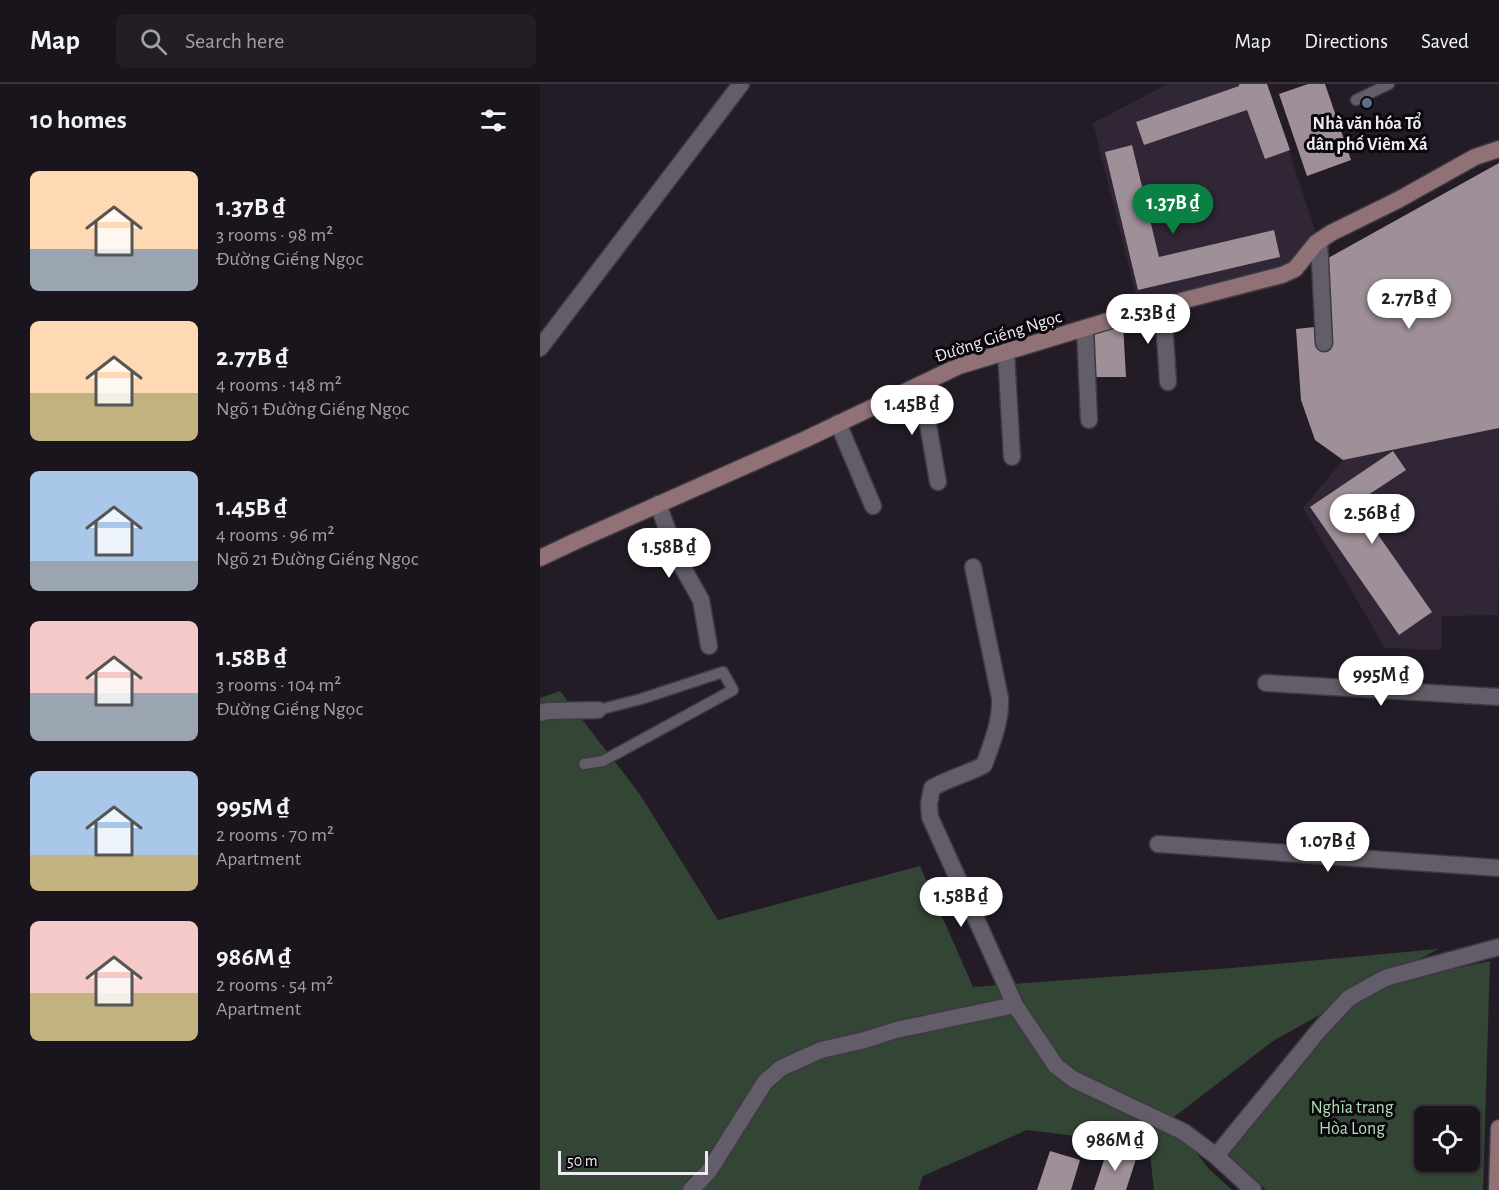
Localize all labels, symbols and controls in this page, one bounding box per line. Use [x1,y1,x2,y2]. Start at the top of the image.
search box [116,14,536,68]
icon: search [137,25,170,58]
text: Map [30,27,80,55]
text: Search here [185,30,284,52]
text: Map [1235,31,1271,52]
text: Directions [1304,31,1388,52]
text: Saved [1421,31,1469,52]
marker: Nhà văn hóa Tổ dân phố Viêm Xá [1360,96,1374,110]
icon: filters [477,104,510,137]
text: 10 homes [30,107,127,133]
place label: Nhà văn hóa Tổ dân phố Viêm Xá [1306,112,1428,154]
pin: 1.37B ₫ [1118,184,1228,235]
text: 1.37B ₫ [1146,193,1200,213]
text: 1.37B ₫ [216,194,285,220]
icon: home [78,195,150,267]
text: 3 rooms · 98 m² [216,225,333,245]
text: Đường Giếng Ngọc [216,249,363,269]
pin: 2.77B ₫ [1354,279,1464,330]
text: 2.77B ₫ [1381,288,1437,308]
pin: 2.53B ₫ [1093,294,1203,345]
text: 2.53B ₫ [1120,303,1176,323]
street label: Đường Giếng Ngọc [932,307,1064,366]
text: 2.77B ₫ [216,344,288,370]
icon: home [78,345,150,417]
text: 4 rooms · 148 m² [216,375,342,395]
pin: 1.45B ₫ [857,385,967,436]
text: 1.45B ₫ [885,394,939,414]
text: Ngõ 1 Đường Giếng Ngọc [216,399,409,419]
text: 1.45B ₫ [216,494,287,520]
pin: 2.56B ₫ [1317,494,1427,545]
icon: home [78,495,150,567]
text: 2.56B ₫ [1344,503,1400,523]
text: 4 rooms · 96 m² [216,525,334,545]
pin: 1.58B ₫ [614,528,724,579]
text: 1.58B ₫ [642,537,696,557]
text: Ngõ 21 Đường Giếng Ngọc [216,549,418,569]
text: 1.58B ₫ [216,644,287,670]
icon: home [78,645,150,717]
pin: 995M ₫ [1332,656,1430,707]
text: 995M ₫ [1353,665,1409,685]
text: 3 rooms · 104 m² [216,675,341,695]
text: Đường Giếng Ngọc [216,699,363,719]
text: 995M ₫ [216,794,290,820]
icon: home [78,795,150,867]
pin: 1.07B ₫ [1273,822,1383,873]
text: 2 rooms · 70 m² [216,825,334,845]
text: 1.07B ₫ [1300,831,1356,851]
text: Apartment [216,849,301,869]
pin: 1.58B ₫ [906,877,1016,928]
text: 1.58B ₫ [934,886,988,906]
text: 986M ₫ [216,944,291,970]
icon: home [78,945,150,1017]
text: 2 rooms · 54 m² [216,975,333,995]
text: Apartment [216,999,301,1019]
park label: Nghĩa trang Hòa Long [1310,1099,1394,1138]
map controls [1414,1106,1480,1172]
button: locate [1414,1106,1480,1172]
pin: 986M ₫ [1066,1121,1164,1172]
text: 986M ₫ [1086,1130,1144,1150]
scale bar [558,1148,708,1176]
text: 50 m [567,1153,598,1169]

